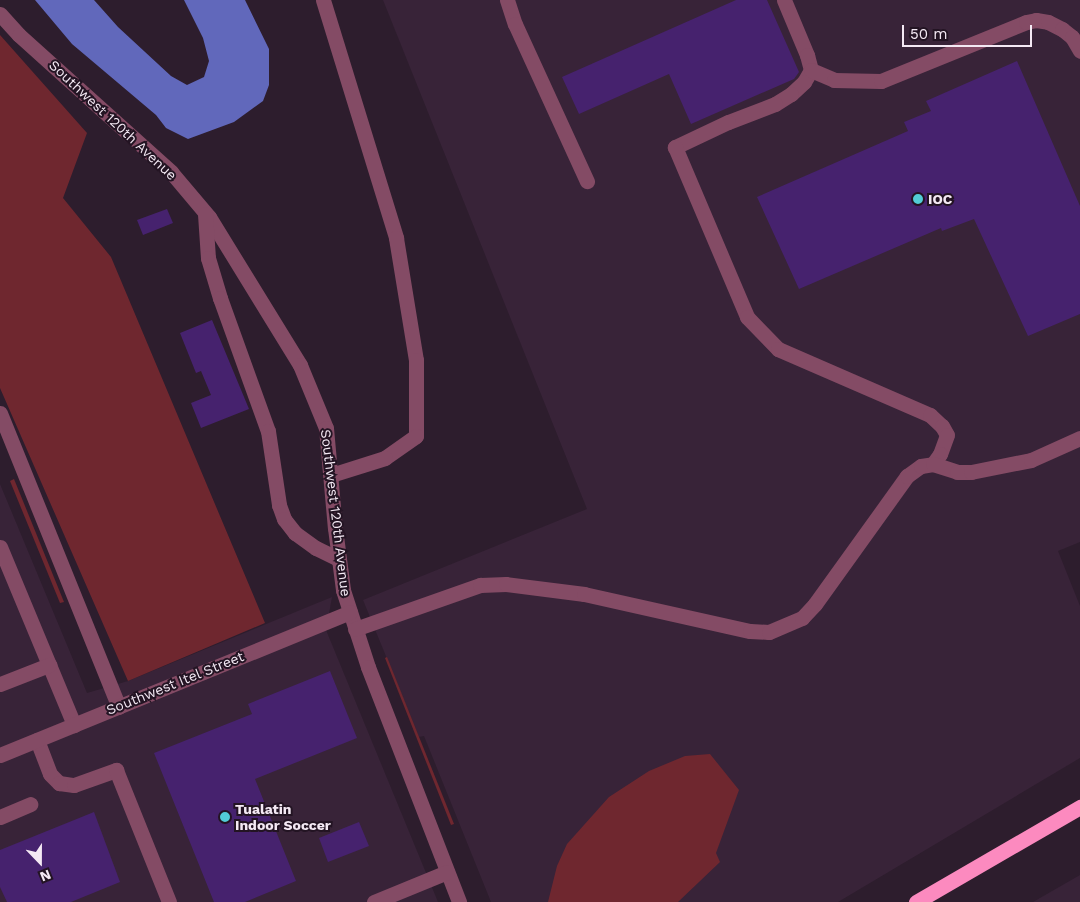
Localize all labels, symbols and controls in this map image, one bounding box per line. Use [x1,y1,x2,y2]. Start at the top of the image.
scale bar [905,15,1035,47]
text: 50 m [910,25,947,43]
street label: Southwest 120th Avenue [45,56,181,184]
place label: IOC [928,191,952,207]
marker: IOC [912,193,924,205]
street label: Southwest 120th Avenue [317,428,355,598]
street label: Southwest Itel Street [104,648,246,718]
place label: Tualatin Indoor Soccer [235,801,331,834]
marker: Tualatin Indoor Soccer [219,811,231,823]
north arrow [15,837,65,887]
text: N [38,867,53,885]

